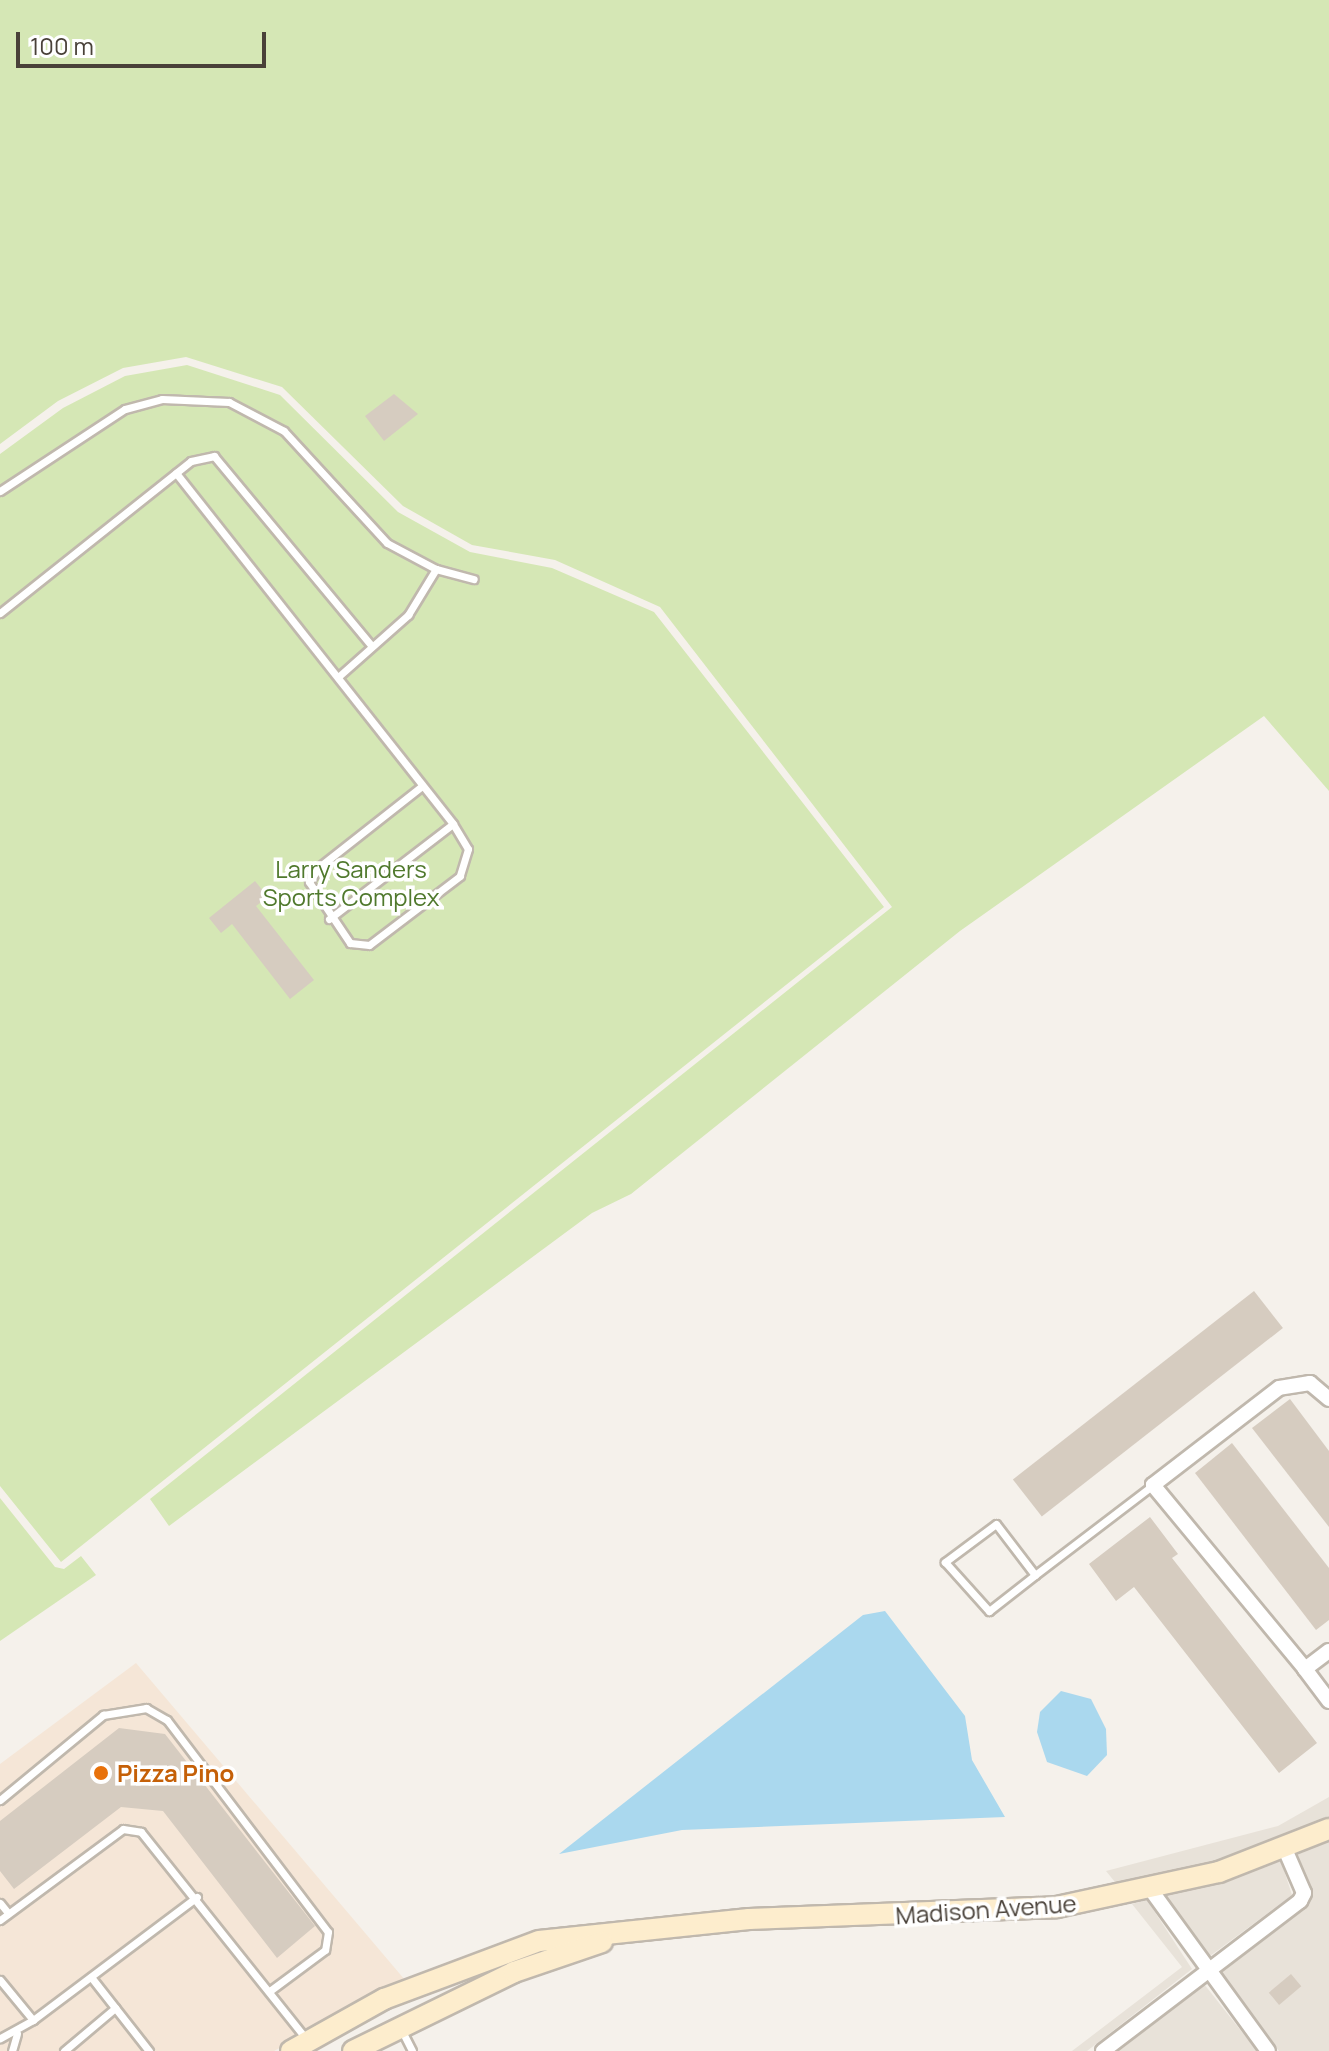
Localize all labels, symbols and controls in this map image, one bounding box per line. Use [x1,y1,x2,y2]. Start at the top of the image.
scale bar [20,16,270,66]
text: 100 m [30,29,94,62]
park label: Larry Sanders Sports Complex [263,855,439,911]
place label: Pizza Pino [117,1759,234,1787]
marker: Pizza Pino [92,1764,110,1782]
street label: Madison Avenue [895,1888,1077,1930]

